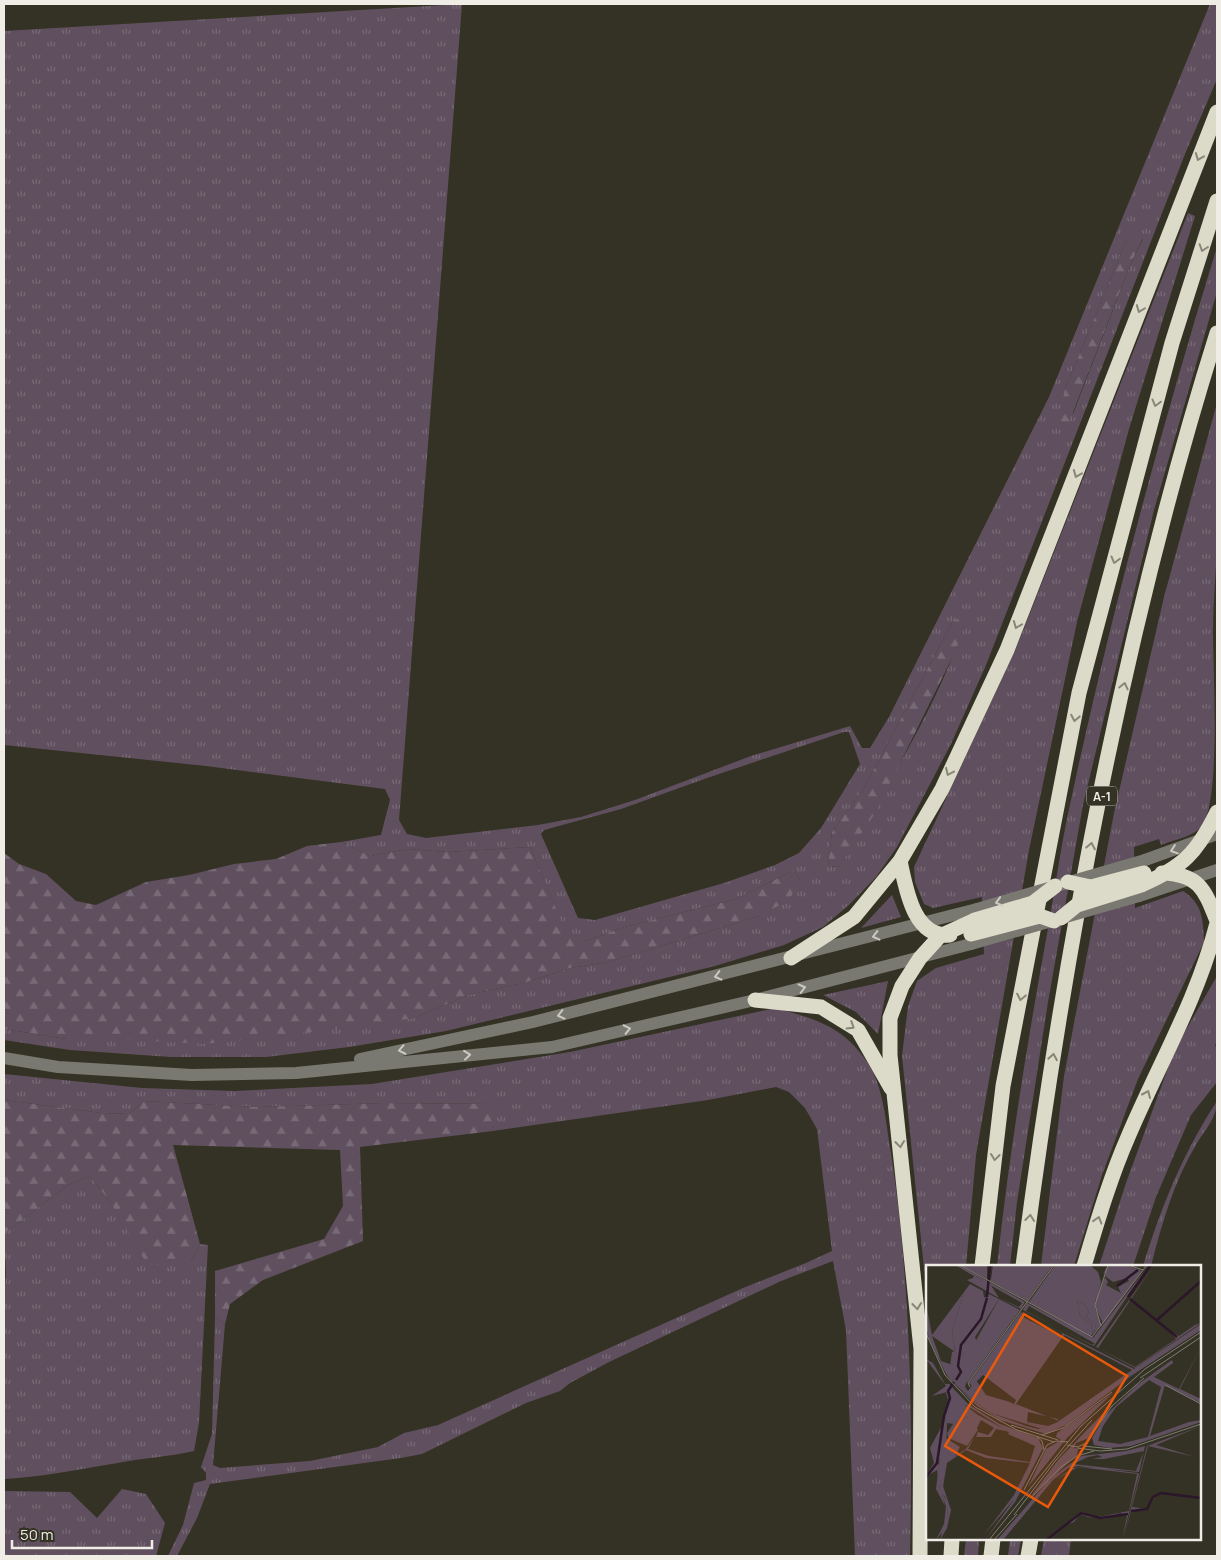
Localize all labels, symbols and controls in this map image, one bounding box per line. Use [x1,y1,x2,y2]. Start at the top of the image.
one-way arrow [1195,152,1205,161]
one-way arrow [1198,243,1208,251]
one-way arrow [1136,304,1146,312]
one-way arrow [1152,399,1162,407]
one-way arrow [1073,469,1083,478]
one-way arrow [1110,556,1120,564]
one-way arrow [1013,620,1023,629]
one-way arrow [1118,682,1129,691]
one-way arrow [1070,714,1080,722]
one-way arrow [945,767,956,776]
road number: A-1 [1087,786,1117,806]
one-way arrow [1086,841,1096,850]
one-way arrow [1170,844,1179,854]
one-way arrow [996,897,1004,907]
one-way arrow [871,930,880,941]
one-way arrow [714,970,723,981]
one-way arrow [797,983,806,994]
one-way arrow [1016,993,1026,1001]
one-way arrow [556,1009,565,1020]
one-way arrow [845,1019,854,1029]
one-way arrow [622,1024,631,1035]
one-way arrow [398,1044,406,1055]
one-way arrow [463,1050,471,1061]
one-way arrow [1047,1053,1057,1061]
one-way arrow [1141,1090,1152,1099]
one-way arrow [894,1140,905,1148]
one-way arrow [990,1154,1001,1162]
one-way arrow [1024,1214,1035,1222]
one-way arrow [1093,1216,1103,1224]
inset map [926,1265,1201,1540]
one-way arrow [911,1302,922,1310]
scale bar [12,1518,152,1550]
text: 50 m [20,1524,54,1545]

